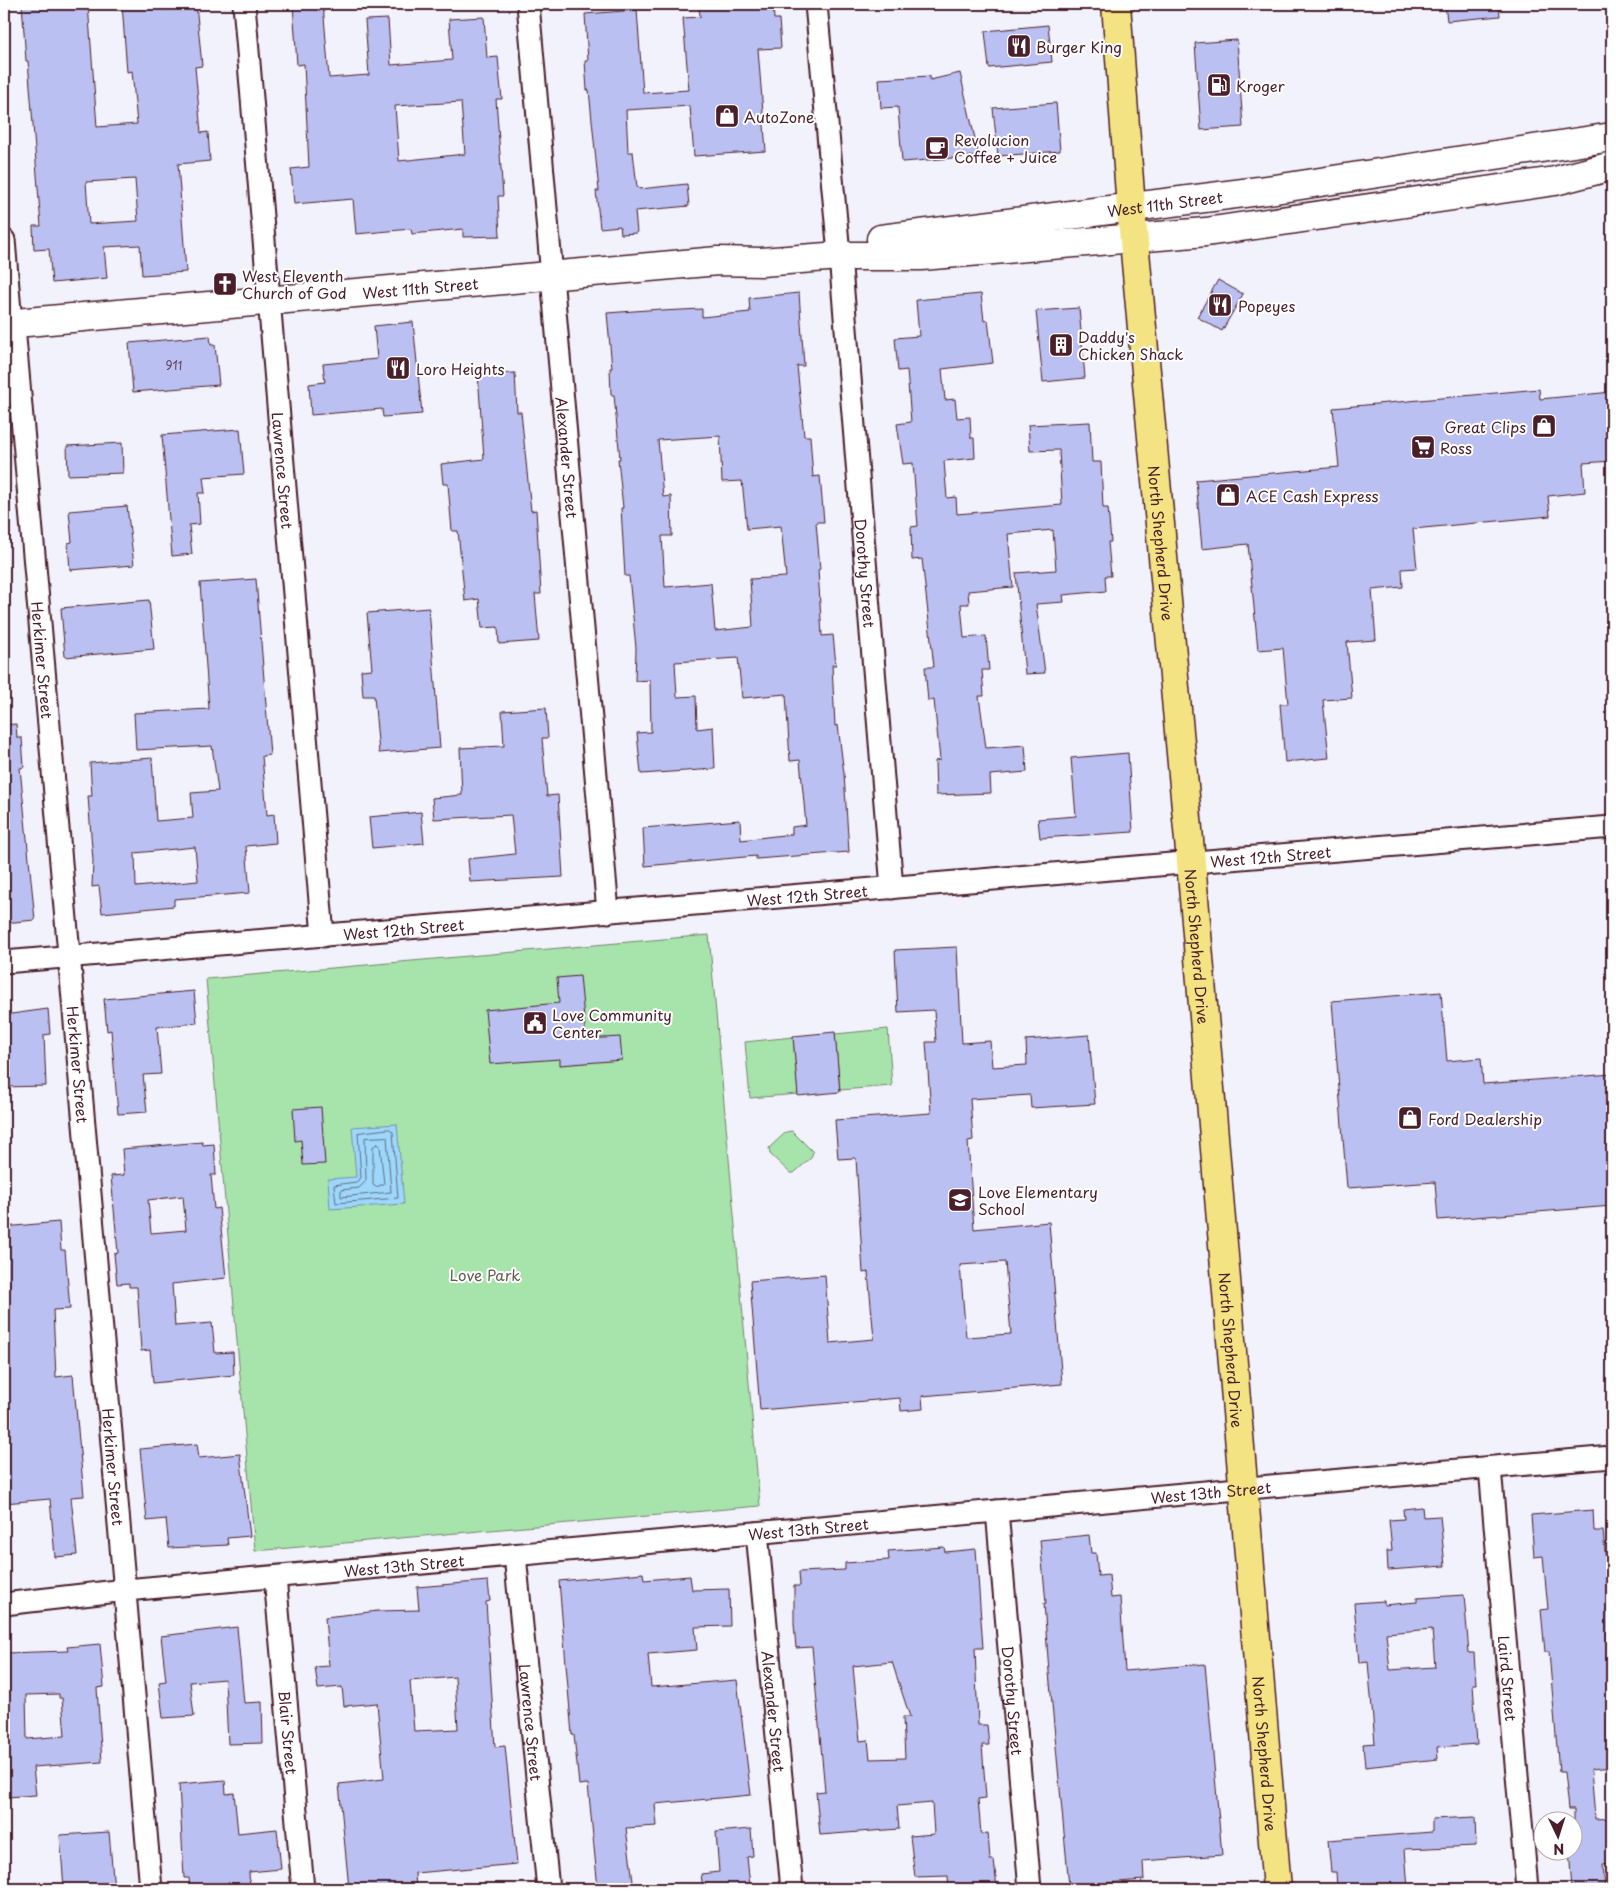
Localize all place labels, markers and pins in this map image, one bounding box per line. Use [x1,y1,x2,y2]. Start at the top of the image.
restaurant icon: Burger King [1006,33,1032,59]
place label: Burger King [1036,35,1122,58]
fuel station icon: Kroger [1206,72,1232,98]
place label: Kroger [1236,74,1285,97]
shop icon: AutoZone [714,103,740,129]
place label: AutoZone [744,105,814,128]
place label: Revolucion Coffee + Juice [954,128,1057,168]
cafe icon: Revolucion Coffee + Juice [924,135,950,161]
place label: West Eleventh Church of God [242,264,347,304]
church icon: West Eleventh Church of God [212,271,238,297]
restaurant icon: Popeyes [1207,292,1233,318]
place label: Popeyes [1238,294,1295,317]
place label: Daddy's Chicken Shack [1078,325,1183,365]
building icon: Daddy's Chicken Shack [1048,332,1074,358]
restaurant icon: Loro Heights [385,355,411,381]
place label: Loro Heights [416,357,505,380]
shop icon: Great Clips [1531,413,1557,439]
place label: Great Clips [1444,415,1526,438]
supermarket icon: Ross [1410,434,1436,460]
place label: Ross [1440,436,1472,459]
shop icon: ACE Cash Express [1215,482,1241,508]
place label: ACE Cash Express [1246,484,1379,507]
place label: Love Community Center [552,1003,672,1043]
public building icon: Love Community Center [522,1010,548,1036]
shop icon: Ford Dealership [1397,1105,1423,1131]
place label: Ford Dealership [1428,1107,1542,1130]
place label: Love Elementary School [978,1180,1098,1220]
school or university icon: Love Elementary School [947,1187,973,1213]

